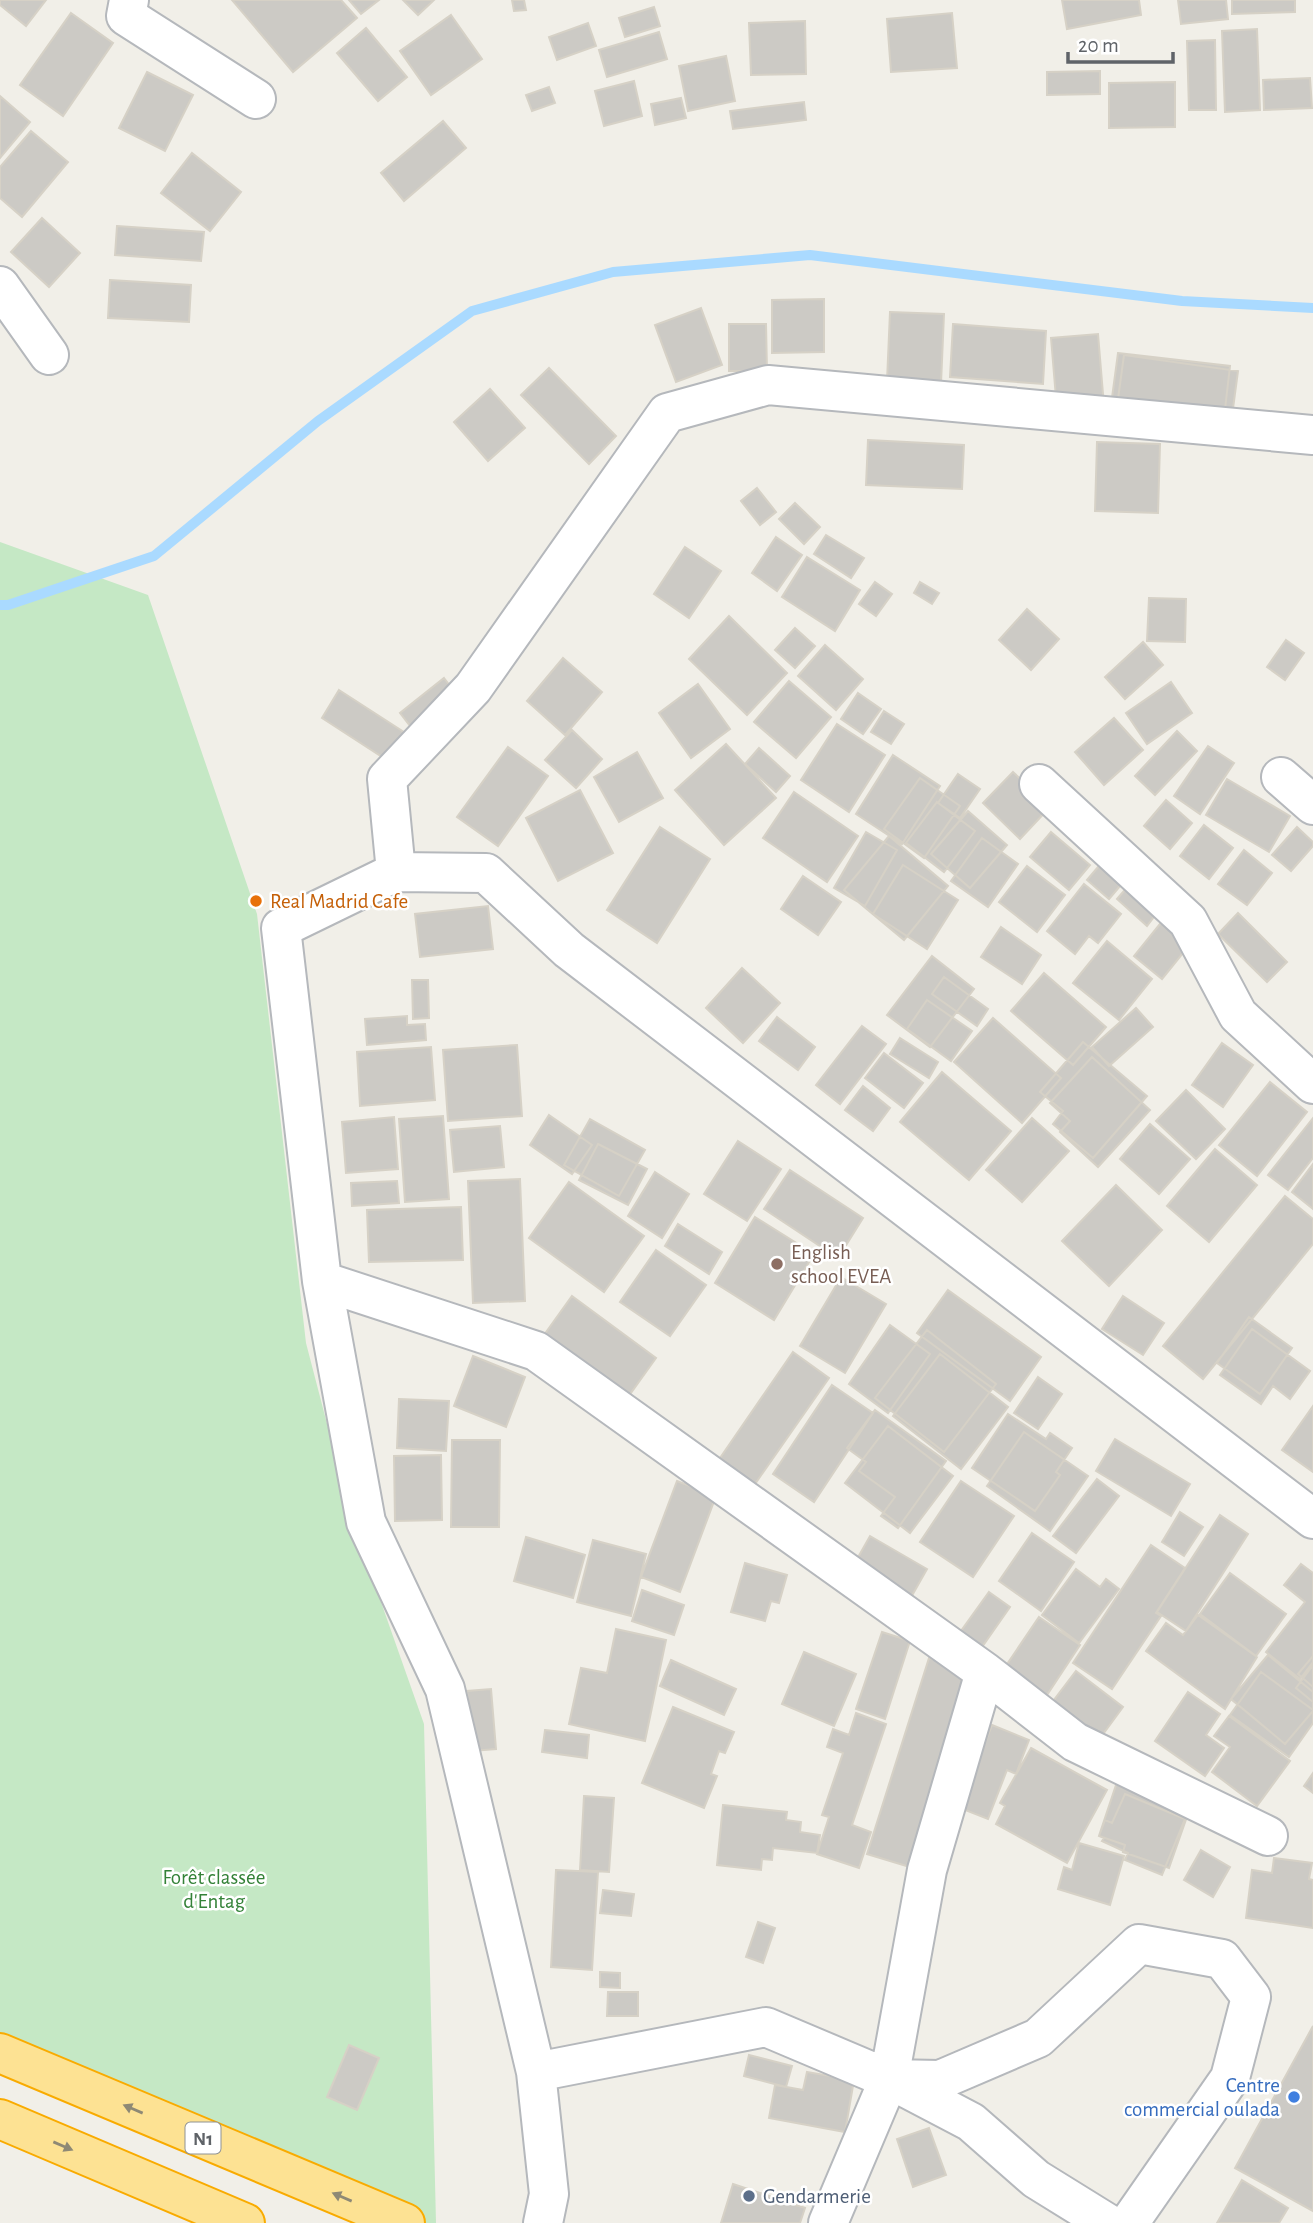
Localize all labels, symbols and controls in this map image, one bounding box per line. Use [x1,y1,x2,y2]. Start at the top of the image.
scale bar [1068,21,1173,65]
text: 20 m [1078,35,1119,56]
place label: Real Madrid Cafe [270,891,408,912]
marker: Real Madrid Cafe [248,893,264,909]
place label: English school EVEA [791,1242,891,1287]
marker: English school EVEA [769,1256,785,1272]
park label: Forêt classée d'Entag [163,1867,265,1912]
place label: Centre commercial oulada [1124,2075,1280,2120]
marker: Centre commercial oulada [1286,2089,1302,2105]
one-way arrow [122,2103,143,2114]
road number: N1 [186,2122,220,2154]
one-way arrow [53,2140,73,2152]
place label: Gendarmerie [763,2186,871,2207]
marker: Gendarmerie [741,2188,757,2204]
one-way arrow [332,2191,353,2202]

